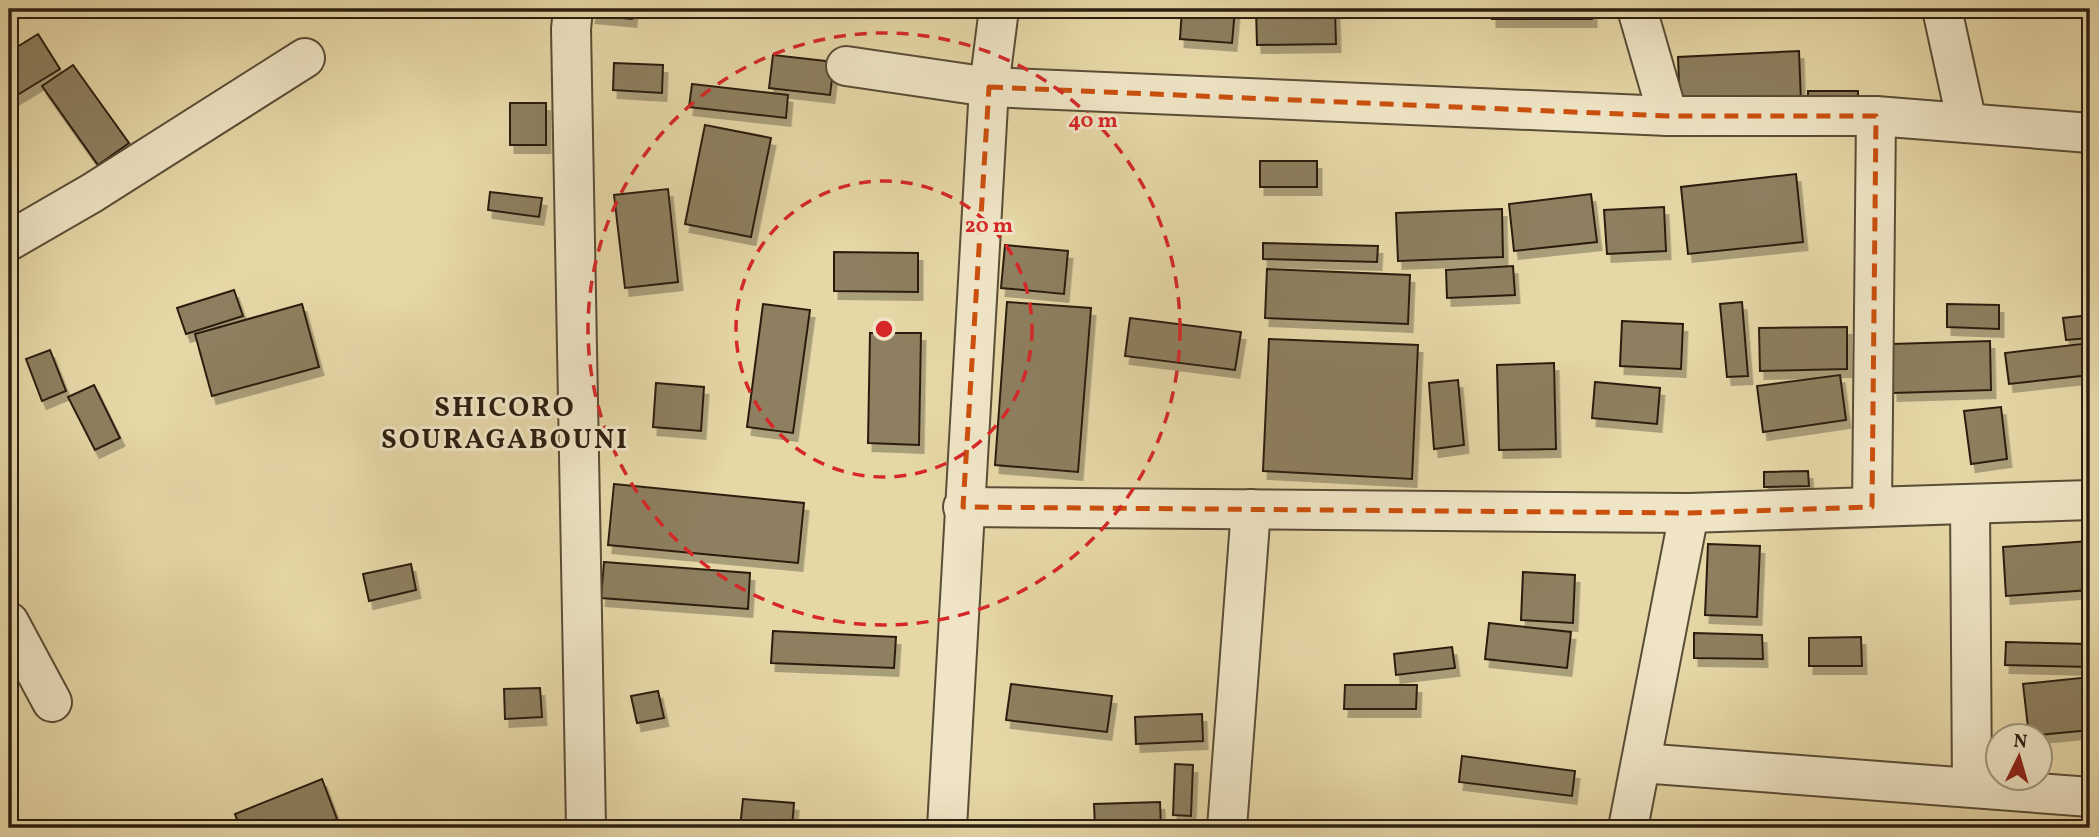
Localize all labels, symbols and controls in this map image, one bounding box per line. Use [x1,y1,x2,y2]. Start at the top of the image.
text: 40 m [1068,107,1118,136]
text: 20 m [965,212,1013,241]
centre of rings [872,317,896,341]
district label: SHICORO SOURAGABOUNI [381,389,629,460]
north arrow [1983,722,2054,792]
text: N [2012,729,2029,756]

